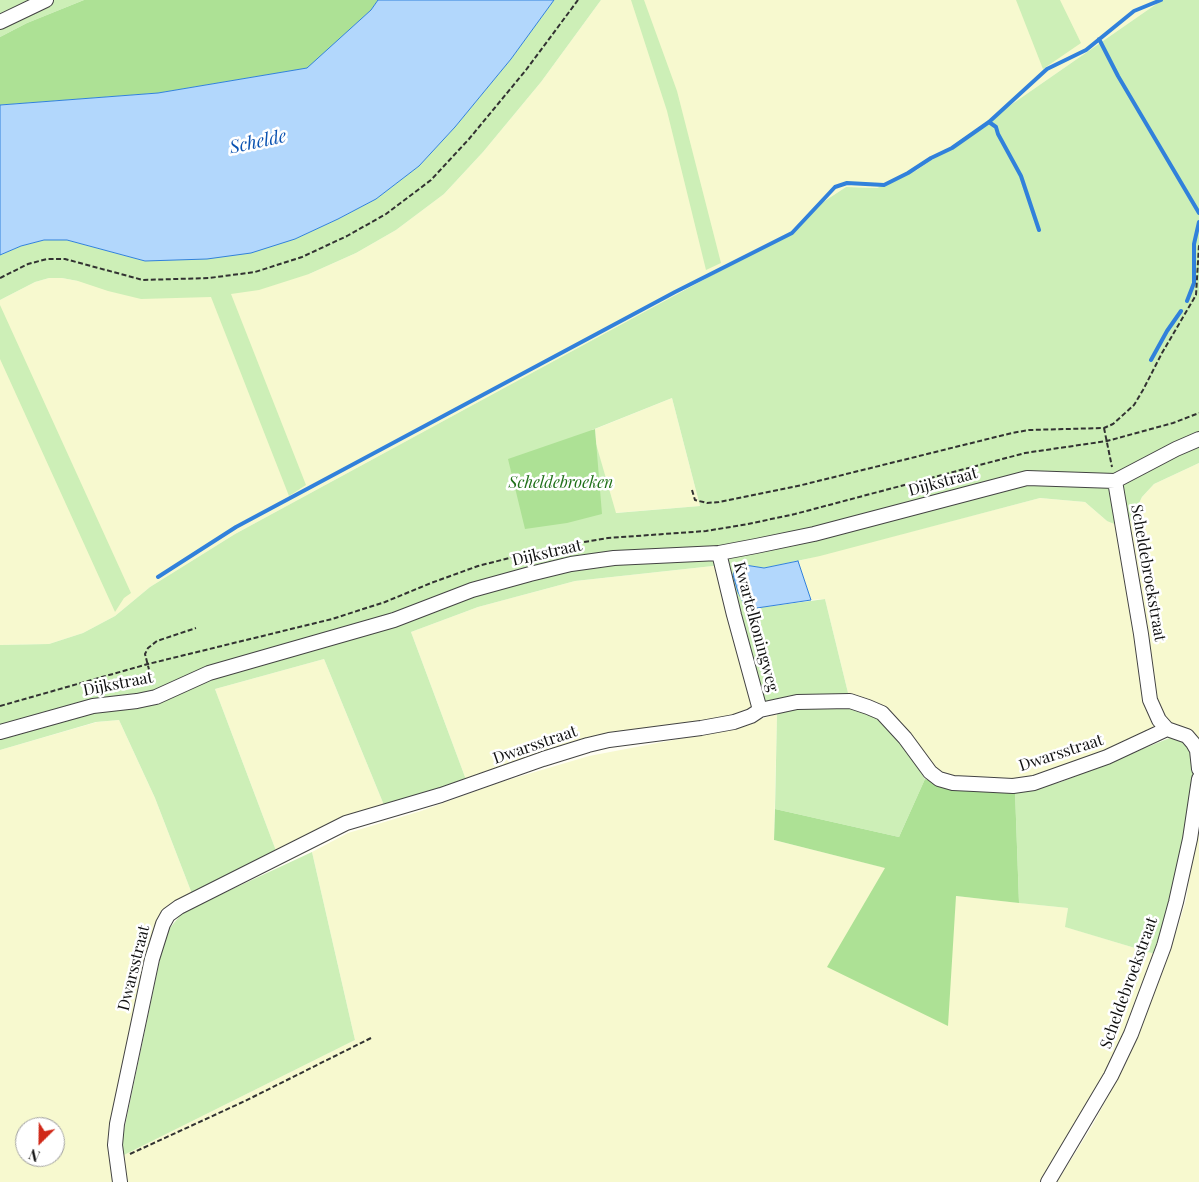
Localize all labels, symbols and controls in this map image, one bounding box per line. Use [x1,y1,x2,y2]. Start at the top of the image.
water label: Schelde [228,125,288,159]
street label: Dijkstraat [906,464,980,500]
park label: Scheldebroeken [509,473,613,493]
street label: Scheldebroekstraat [1127,503,1169,643]
street label: Dijkstraat [510,536,584,570]
street label: Kwartelkoningweg [729,560,783,694]
street label: Dijkstraat [81,668,155,700]
street label: Dwarsstraat [490,722,580,768]
street label: Dwarsstraat [1016,730,1106,776]
street label: Scheldebroekstraat [1096,915,1162,1051]
street label: Dwarsstraat [114,923,154,1013]
north arrow [15,1117,65,1167]
text: N [26,1145,43,1166]

